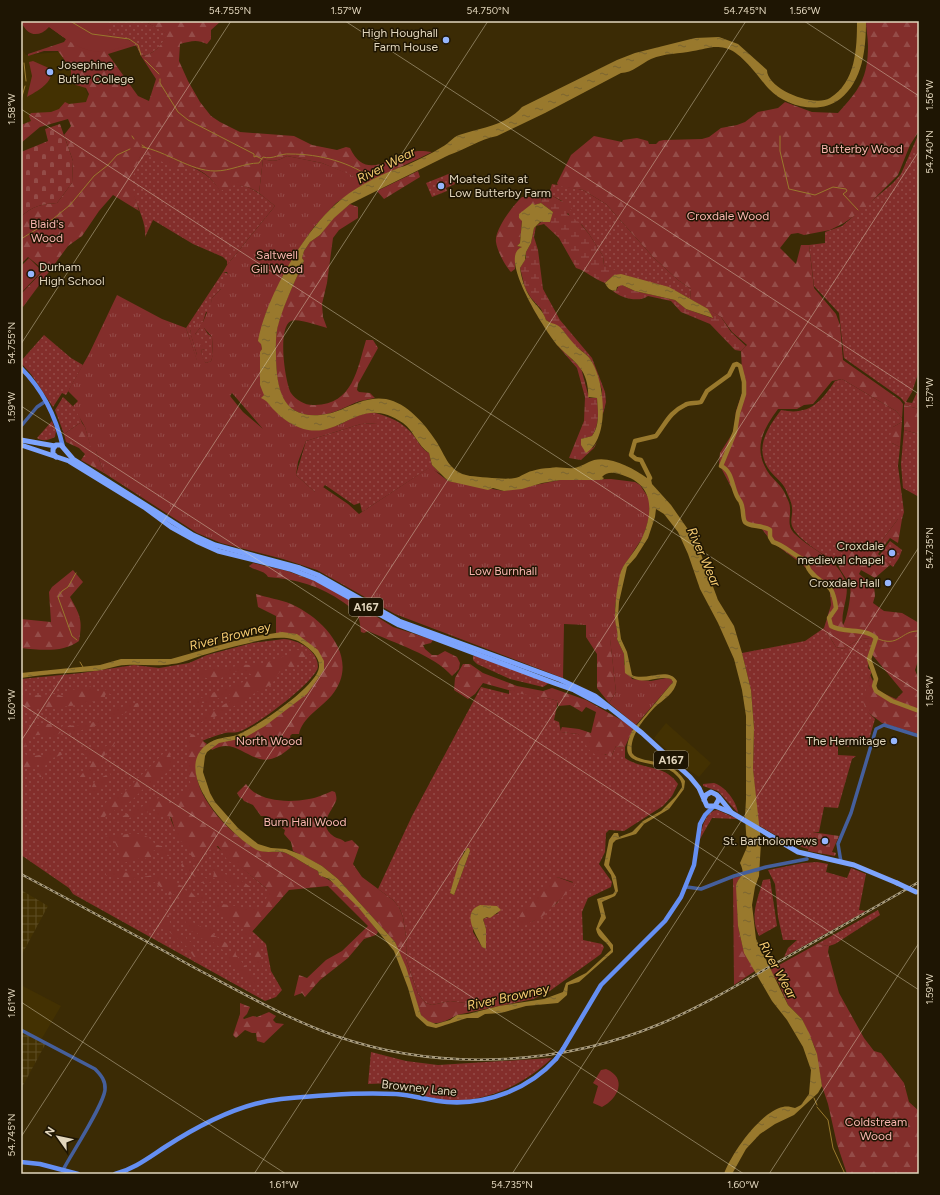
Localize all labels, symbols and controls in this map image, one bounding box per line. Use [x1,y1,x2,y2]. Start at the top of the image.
text: 54.755°N [209,4,251,17]
text: 1.57°W [331,4,362,17]
text: 54.750°N [467,4,510,17]
text: 54.745°N [724,4,766,17]
text: 1.56°W [790,4,821,17]
place label: High Houghall Farm House [362,26,438,54]
marker: High Houghall Farm House [441,35,451,45]
place label: Josephine Butler College [58,58,134,86]
marker: Josephine Butler College [45,67,55,77]
text: 1.56°W [923,79,936,110]
text: 1.58°W [5,93,18,125]
text: 54.740°N [923,130,936,174]
park label: Butterby Wood [821,142,903,156]
water label: River Wear [354,144,418,186]
place label: Moated Site at Low Butterby Farm [449,172,551,200]
marker: Moated Site at Low Butterby Farm [436,181,446,191]
park label: Croxdale Wood [687,209,769,223]
park label: Blaid's Wood [30,217,64,245]
park label: Saltwell Gill Wood [251,248,303,276]
place label: Durham High School [39,260,105,288]
marker: Durham High School [26,269,36,279]
text: 54.755°N [5,322,18,364]
text: 1.57°W [923,377,936,408]
text: 1.59°W [5,391,18,422]
water label: River Wear [684,525,724,590]
text: 54.735°N [923,527,936,569]
place label: Croxdale medieval chapel [798,539,884,567]
marker: Croxdale medieval chapel [887,548,897,558]
park label: Low Burnhall [469,564,537,578]
place label: Croxdale Hall [809,576,880,590]
marker: Croxdale Hall [883,578,893,588]
road number: A167 [349,598,383,616]
water label: River Browney [188,618,274,653]
text: 1.58°W [923,675,936,707]
text: 1.60°W [5,689,18,721]
park label: North Wood [236,734,302,748]
place label: The Hermitage [806,734,886,748]
marker: The Hermitage [889,736,899,746]
road number: A167 [654,751,688,769]
park label: Burn Hall Wood [263,815,347,829]
place label: St. Bartholomews [723,834,817,848]
marker: St. Bartholomews [820,836,830,846]
water label: River Wear [756,939,800,1002]
text: 1.59°W [923,973,936,1004]
water label: River Browney [466,981,552,1013]
text: 1.61°W [5,988,18,1018]
street label: Browney Lane [381,1077,458,1099]
text: 54.745°N [5,1114,18,1156]
park label: Coldstream Wood [845,1115,907,1143]
north arrow [38,1117,78,1157]
text: N [42,1125,58,1139]
text: 1.61°W [269,1178,299,1191]
text: 54.735°N [491,1178,533,1191]
text: 1.60°W [727,1178,759,1191]

